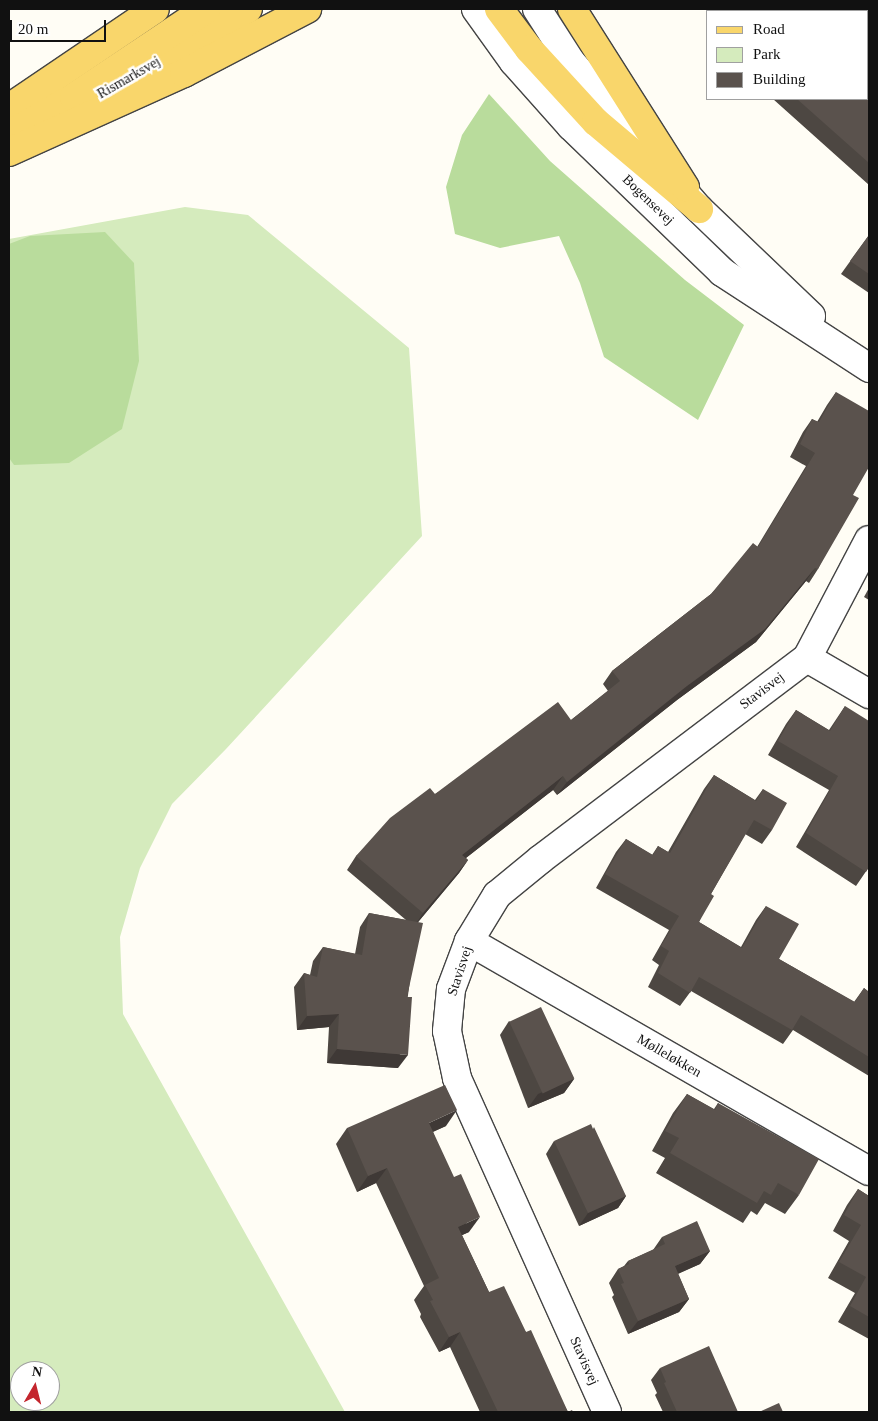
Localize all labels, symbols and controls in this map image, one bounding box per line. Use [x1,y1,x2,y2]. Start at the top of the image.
scale bar [12,10,109,42]
legend [706,10,868,100]
text: 20 m [18,21,48,37]
text: Road [753,21,785,37]
text: Park [753,46,781,62]
street label: Rismarksvej [94,53,164,103]
text: Building [753,71,806,87]
street label: Bogensevej [619,171,677,229]
street label: Stavisvej [736,669,788,713]
street label: Stavisvej [444,944,476,998]
street label: Mølleløkken [634,1031,704,1081]
street label: Stavisvej [566,1334,602,1388]
north arrow [10,1361,60,1411]
text: N [31,1364,43,1380]

